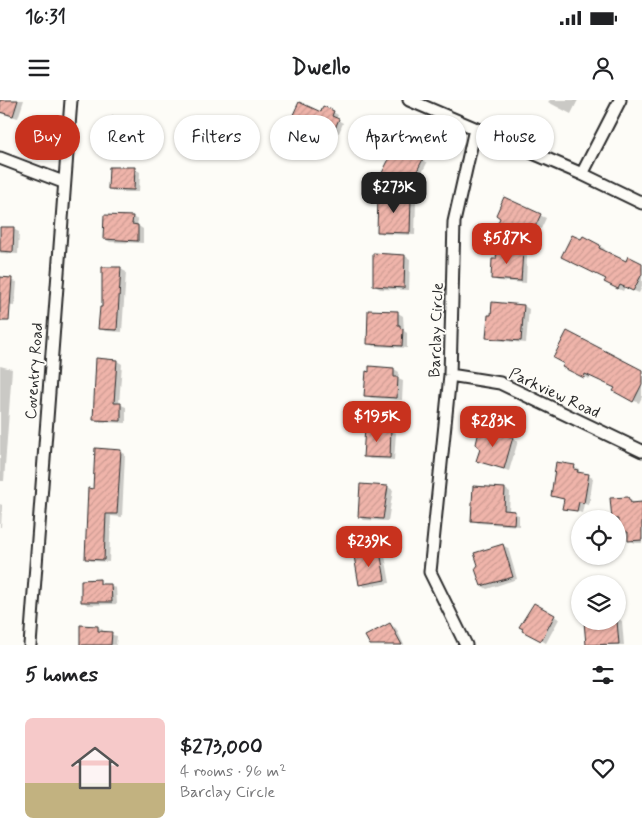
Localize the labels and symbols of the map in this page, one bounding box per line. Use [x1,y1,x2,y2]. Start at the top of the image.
pin: $273K [359,172,429,214]
pin: $587K [472,222,542,265]
street label: Barclay Circle [424,282,449,378]
street label: Coventry Road [21,322,48,420]
street label: Parkview Road [505,363,603,424]
pin: $195K [342,400,412,443]
pin: $283K [458,406,528,448]
pin: $239K [334,526,404,568]

